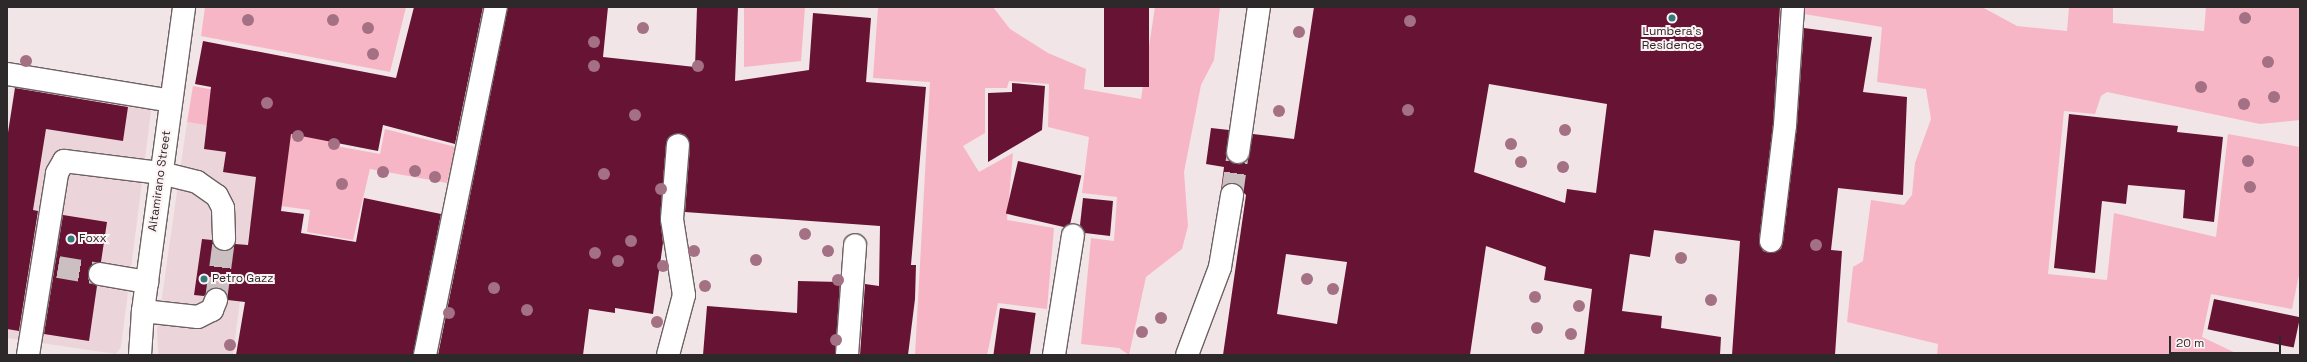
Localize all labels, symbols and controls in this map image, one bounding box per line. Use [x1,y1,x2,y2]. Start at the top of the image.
marker: Lumbera's Residence [1667,13,1677,23]
place label: Lumbera's Residence [1642,25,1702,53]
street label: Altamirano Street [146,130,174,232]
place label: Foxx [79,232,107,246]
marker: Foxx [66,234,76,244]
place label: Petro Gazz [212,272,274,286]
marker: Petro Gazz [199,274,209,284]
scale bar [2171,328,2283,354]
text: 20 m [2176,335,2204,351]

